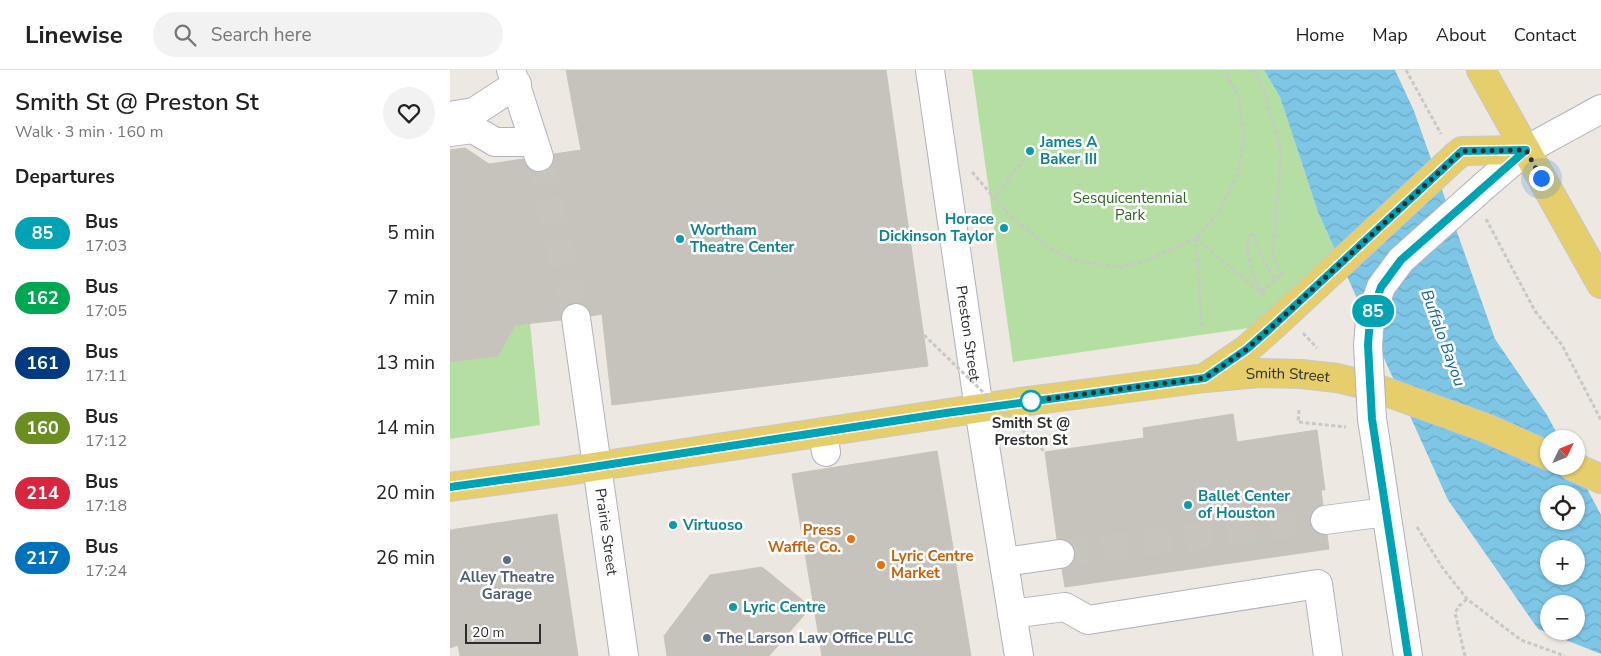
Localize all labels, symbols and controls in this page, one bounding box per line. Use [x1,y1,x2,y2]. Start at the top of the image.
search box [153,12,503,57]
text: Linewise [25,19,123,51]
icon: search [171,21,199,49]
text: Search here [211,22,312,48]
text: Home [1296,23,1344,47]
text: Map [1372,23,1408,47]
text: About [1436,23,1486,47]
text: Contact [1514,23,1576,47]
text: Smith St @ Preston St [15,86,259,118]
button: heart [383,87,435,139]
text: Walk · 3 min · 160 m [15,121,163,143]
place label: James A Baker III [1039,132,1098,169]
marker: James A Baker III [1024,145,1036,157]
text: Departures [15,164,115,190]
your location [1529,166,1554,191]
park label: Sesquicentennial Park [1073,188,1188,225]
text: Bus [85,209,118,235]
place label: Horace Dickinson Taylor [879,209,994,246]
text: 5 min [387,220,435,246]
place label: Wortham Theatre Center [690,220,795,257]
text: 85 [32,221,53,245]
marker: Horace Dickinson Taylor [998,222,1010,234]
marker: Wortham Theatre Center [674,233,686,245]
text: 17:03 [85,235,127,257]
text: Bus [85,274,118,300]
street label: Preston Street [951,284,985,383]
text: 7 min [387,285,435,311]
text: 162 [26,286,59,310]
water label: Buffalo Bayou [1415,287,1471,389]
line badge: 85 [1350,295,1396,327]
text: 85 [1362,299,1384,323]
text: 17:05 [85,300,127,322]
text: Bus [85,339,118,365]
text: 13 min [376,350,435,376]
text: 161 [26,351,59,375]
street label: Smith Street [1245,363,1332,387]
text: 17:11 [85,365,127,387]
marker: Smith St @ Preston St [1020,390,1042,412]
text: Bus [85,404,118,430]
place label: Smith St @ Preston St [992,413,1070,450]
text: 14 min [376,415,435,441]
text: 160 [26,416,59,440]
text: 17:12 [85,430,127,452]
north arrow [1540,430,1585,475]
map controls [1540,430,1585,640]
text: Bus [85,469,118,495]
text: 20 min [376,480,435,506]
text: 214 [26,481,59,505]
button: locate [1540,485,1585,530]
place label: Ballet Center of Houston [1198,486,1290,523]
street label: Prairie Street [590,487,623,577]
text: 17:18 [85,495,127,517]
marker: Ballet Center of Houston [1182,499,1194,511]
place label: Virtuoso [682,515,743,535]
marker: Virtuoso [667,519,679,531]
place label: Press Waffle Co. [768,520,841,557]
marker: Press Waffle Co. [845,533,857,545]
text: Bus [85,534,118,560]
button: + [1540,540,1585,585]
text: 26 min [376,545,435,571]
text: 217 [26,546,59,570]
place label: Lyric Centre Market [891,546,974,583]
marker: Alley Theatre Garage [501,554,513,566]
marker: Lyric Centre Market [875,559,887,571]
text: 17:24 [85,560,127,582]
place label: Alley Theatre Garage [460,567,554,604]
button: − [1540,595,1585,640]
place label: Lyric Centre [743,597,826,617]
marker: Lyric Centre [727,601,739,613]
scale bar [465,621,541,644]
text: 20 m [472,623,504,642]
place label: The Larson Law Office PLLC [717,628,913,648]
marker: The Larson Law Office PLLC [701,632,713,644]

